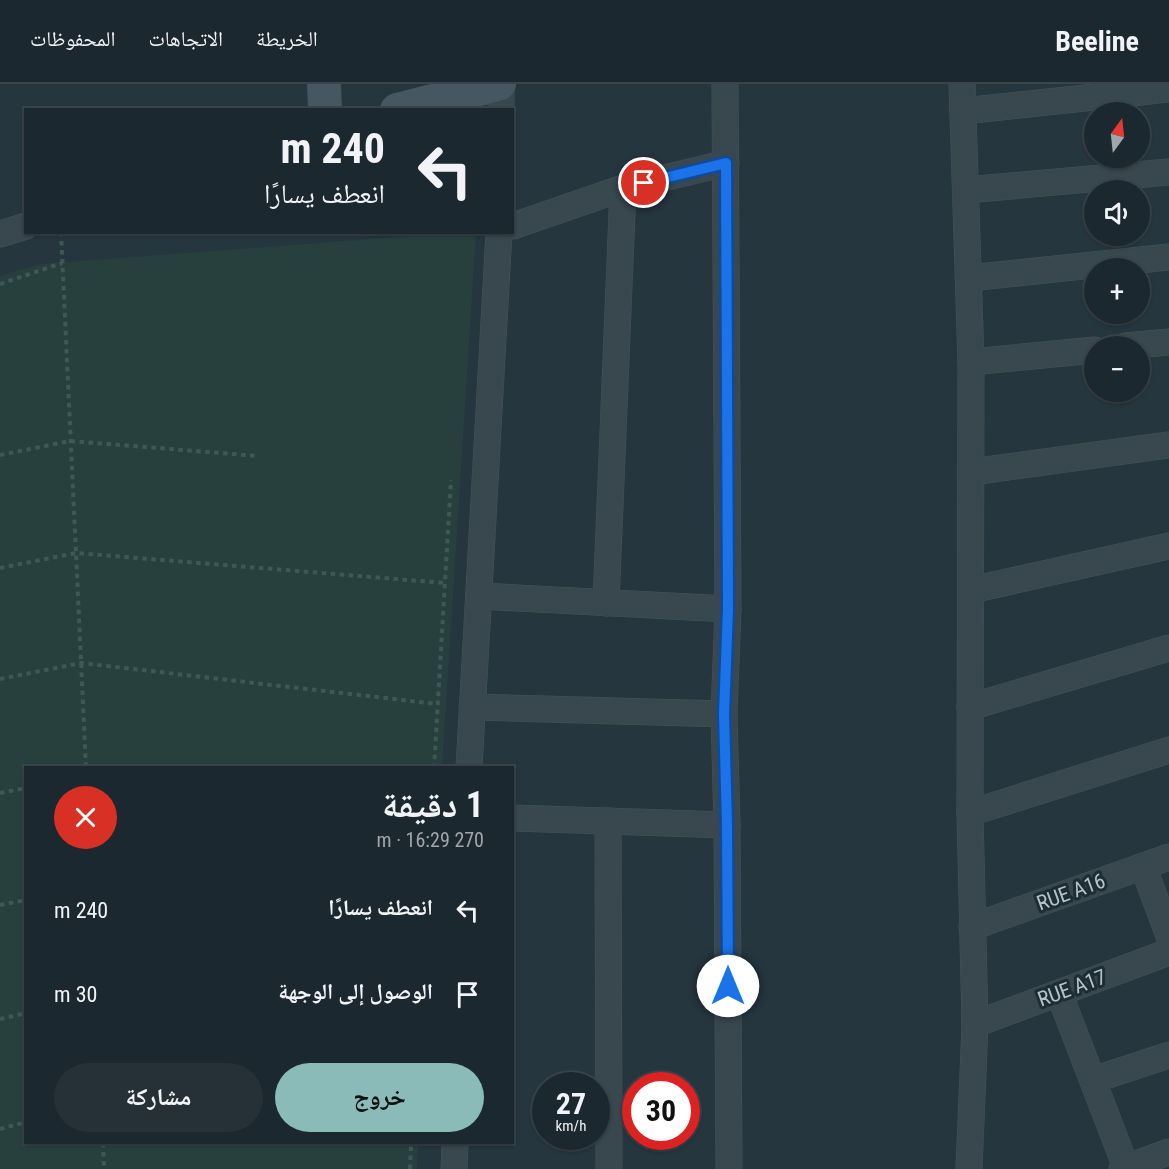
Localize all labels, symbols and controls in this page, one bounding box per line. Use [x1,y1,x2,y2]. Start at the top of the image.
text: Beeline [1055,25,1139,58]
text: المحفوظات [30,27,115,51]
text: الاتجاهات [148,27,223,51]
text: الخريطة [256,27,318,51]
north arrow [1084,102,1150,168]
map controls [1084,102,1150,402]
text: 240 m [280,124,385,173]
icon: left [406,132,484,210]
pin [618,157,669,208]
icon: arrive [627,166,660,199]
text: انعطف يسارًا [264,178,385,210]
button: sound [1084,180,1150,246]
button: + [1084,258,1150,324]
button: − [1084,336,1150,402]
text: 1 دقيقة [382,784,484,826]
button: close [54,786,117,849]
text: 270 m · 16:29 [377,828,484,852]
street label: RUE A16 [1034,869,1108,915]
icon: left [451,894,484,927]
text: انعطف يسارًا [328,895,433,920]
text: 240 m [54,898,108,923]
position arrow [696,954,760,1018]
street label: RUE A17 [1035,965,1109,1011]
icon: arrive [451,978,484,1011]
text: الوصول إلى الوجهة [278,979,433,1004]
text: 30 m [54,982,97,1007]
button: مشاركة [54,1063,263,1132]
button: خروج [275,1063,484,1132]
speed limit sign: 30 [622,1072,700,1150]
text: 27 [556,1086,586,1121]
text: km/h [556,1117,586,1135]

